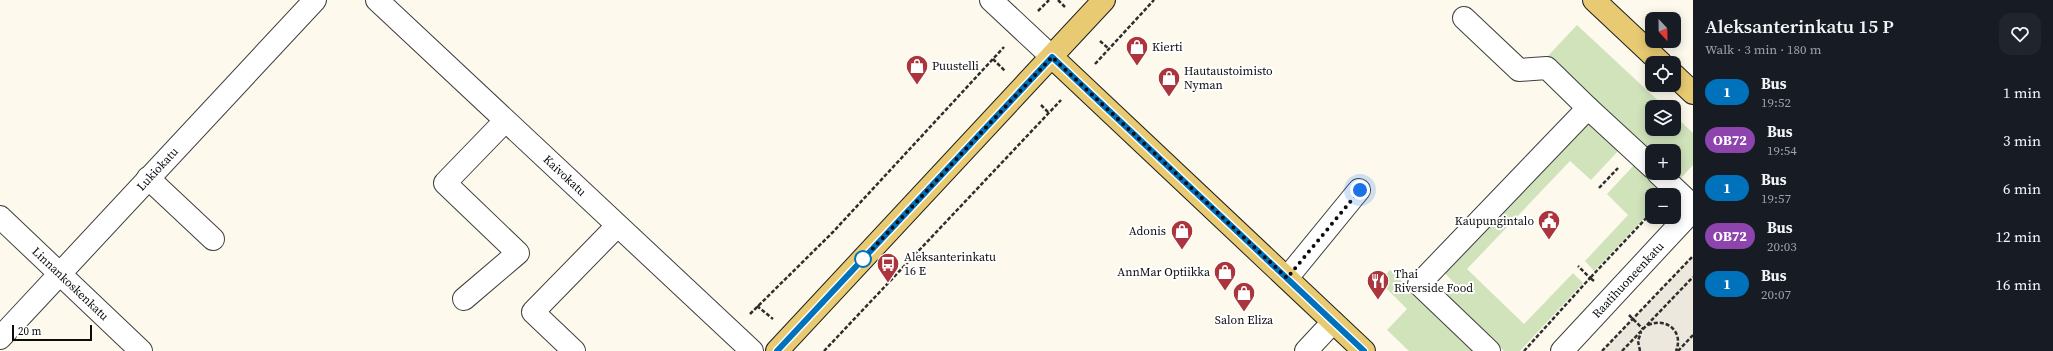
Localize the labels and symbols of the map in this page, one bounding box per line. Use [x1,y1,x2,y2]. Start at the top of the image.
north arrow [1645,12,1681,48]
shop icon: Kierti [1124,34,1150,67]
place label: Kierti [1152,39,1183,55]
shop icon: Puustelli [904,53,930,86]
place label: Puustelli [932,58,979,74]
place label: Hautaustoimisto Nyman [1184,63,1273,93]
shop icon: Hautaustoimisto Nyman [1156,65,1182,98]
street label: Lukiokatu [133,144,182,194]
street label: Kaivokatu [540,152,590,200]
your location [1350,180,1370,200]
public building icon: Kaupungintalo [1536,208,1562,241]
place label: Kaupungintalo [1455,213,1534,229]
shop icon: Adonis [1169,218,1195,251]
place label: Adonis [1129,223,1166,239]
street label: Raatihuoneenkatu [1589,238,1667,321]
street label: Linnankoskenkatu [29,244,112,324]
place label: Aleksanterinkatu 16 E [904,249,996,279]
unlabelled marker [854,250,872,268]
bus stop icon: Aleksanterinkatu 16 E [875,251,901,284]
shop icon: AnnMar Optiikka [1212,259,1238,292]
place label: AnnMar Optiikka [1117,264,1211,280]
place label: Thai Riverside Food [1394,266,1473,296]
restaurant icon: Thai Riverside Food [1365,268,1391,301]
shop icon: Salon Eliza [1231,280,1257,313]
place label: Salon Eliza [1215,312,1274,328]
scale bar [12,323,92,342]

